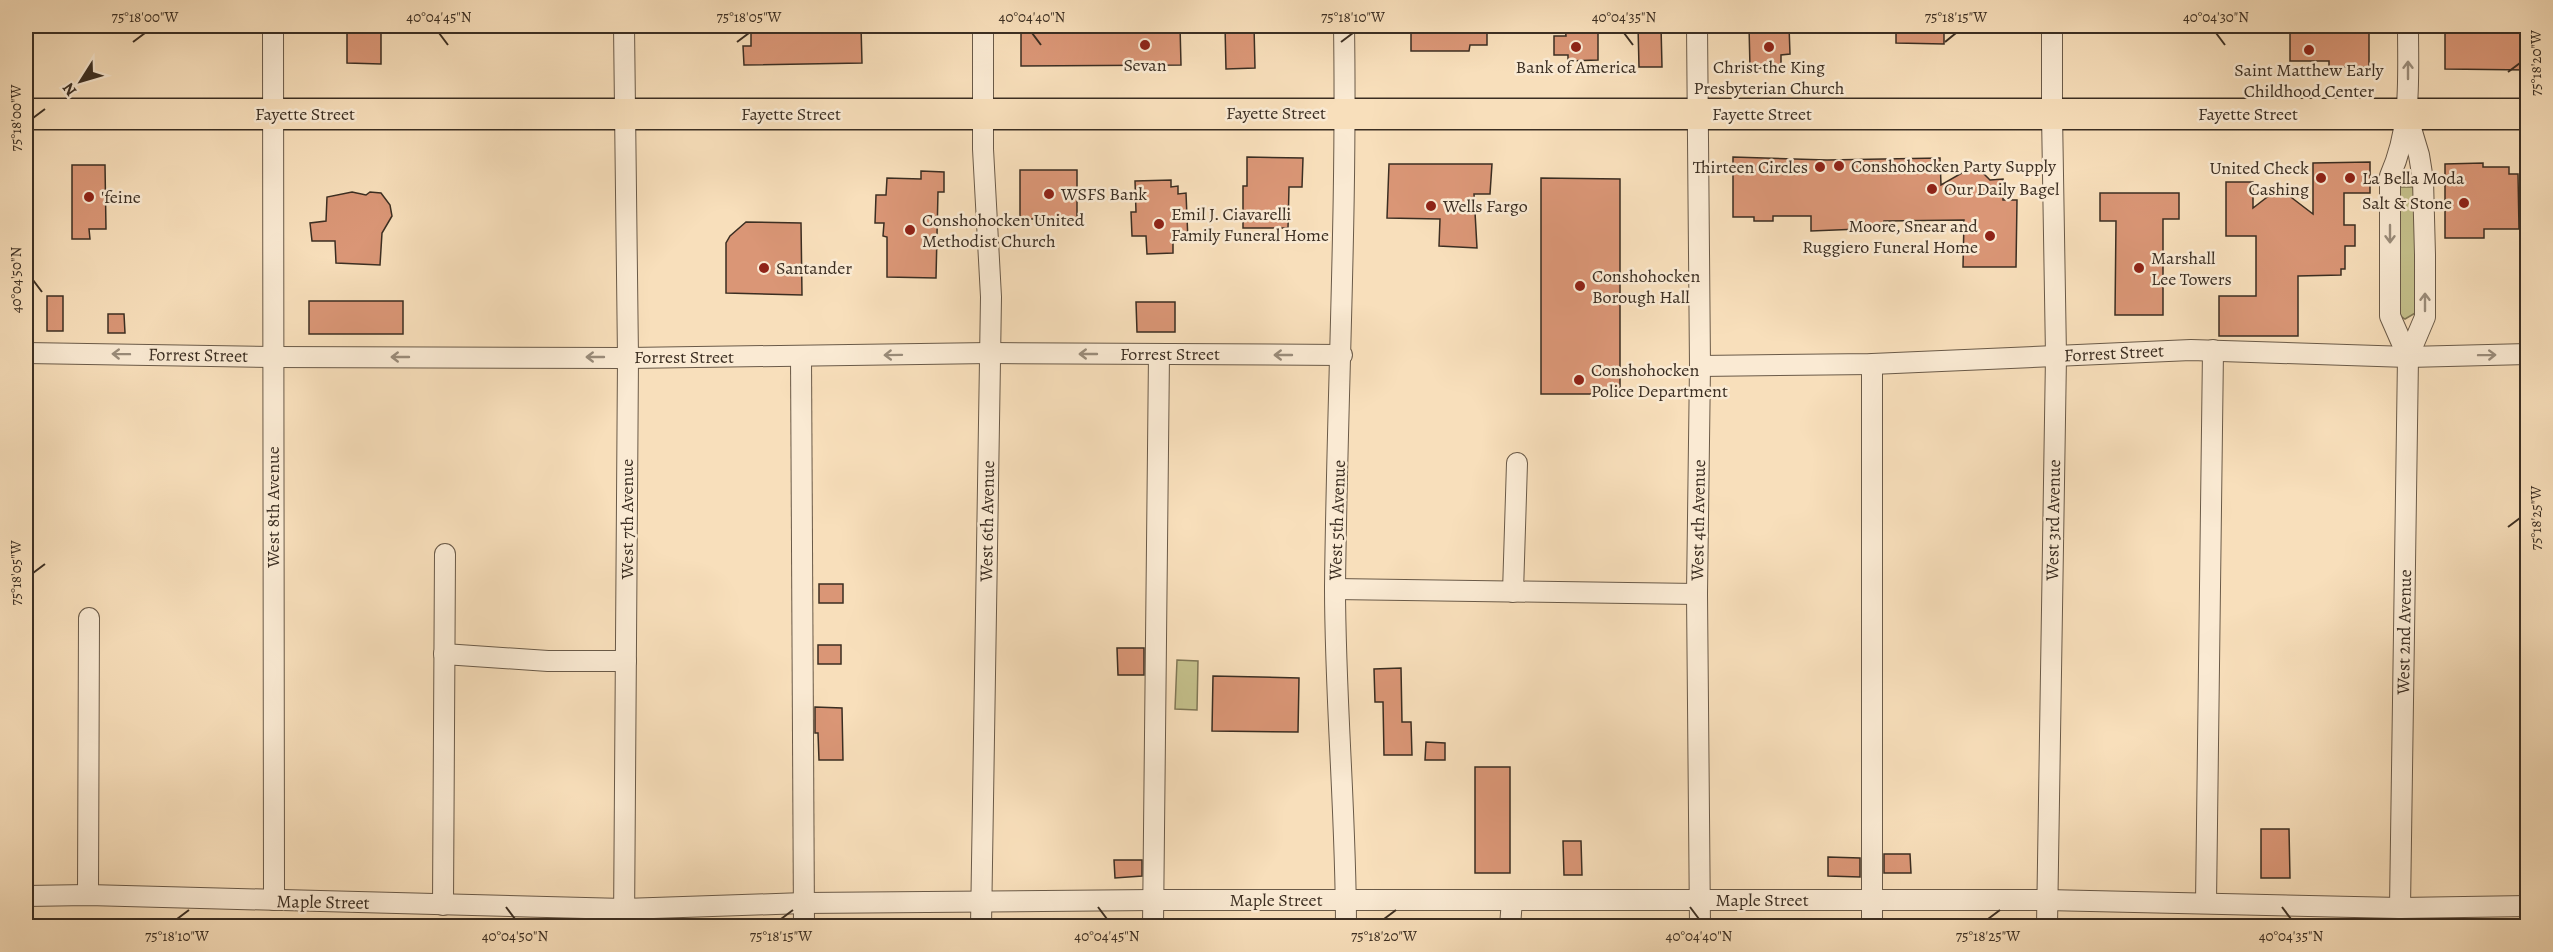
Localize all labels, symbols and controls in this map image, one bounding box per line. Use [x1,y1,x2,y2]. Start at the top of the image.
text: 75°18'00"W [112,7,178,27]
text: 40°04'45"N [406,7,472,27]
text: 75°18'05"W [716,7,782,27]
text: 40°04'40"N [999,7,1066,27]
text: 75°18'10"W [1321,7,1385,27]
text: 40°04'35"N [1592,7,1657,27]
text: 75°18'15"W [1925,7,1987,27]
text: 40°04'30"N [2183,7,2249,27]
text: 75°18'20"W [2526,30,2546,96]
marker: Sevan [1138,38,1152,52]
marker: Bank of America [1569,40,1583,54]
marker: Christ the King Presbyterian Church [1762,40,1776,54]
marker: Saint Matthew Early Childhood Center [2302,43,2316,57]
north arrow [51,51,111,111]
place label: Sevan [1123,53,1167,77]
place label: Bank of America [1516,55,1637,79]
place label: Christ the King Presbyterian Church [1693,55,1845,100]
place label: Saint Matthew Early Childhood Center [2234,58,2385,103]
one-way arrow [2402,61,2414,81]
text: N [57,78,82,101]
text: 75°18'00"W [6,85,26,151]
street label: Fayette Street [1226,101,1326,125]
street label: Fayette Street [255,102,355,126]
street label: Fayette Street [741,102,841,126]
street label: Fayette Street [1712,102,1812,126]
street label: Fayette Street [2198,102,2298,126]
place label: Conshohocken Party Supply [1851,154,2057,178]
place label: Thirteen Circles [1693,155,1808,179]
place label: United Check Cashing [2209,156,2309,201]
marker: Conshohocken Party Supply [1832,159,1846,173]
marker: Thirteen Circles [1813,160,1827,174]
place label: La Bella Moda [2362,166,2465,190]
marker: United Check Cashing [2314,171,2328,185]
marker: La Bella Moda [2343,171,2357,185]
place label: Our Daily Bagel [1944,177,2060,201]
place label: WSFS Bank [1060,182,1147,206]
marker: Our Daily Bagel [1925,182,1939,196]
place label: 'feine [101,185,141,209]
marker: WSFS Bank [1042,187,1056,201]
marker: 'feine [82,190,96,204]
place label: Salt & Stone [2362,191,2452,215]
place label: Wells Fargo [1442,194,1528,218]
marker: Salt & Stone [2457,196,2471,210]
marker: Wells Fargo [1424,199,1438,213]
place label: Emil J. Ciavarelli Family Funeral Home [1171,202,1329,247]
place label: Conshohocken United Methodist Church [922,208,1085,253]
place label: Moore, Snear and Ruggiero Funeral Home [1802,214,1978,259]
marker: Emil J. Ciavarelli Family Funeral Home [1152,217,1166,231]
marker: Conshohocken United Methodist Church [903,223,917,237]
one-way arrow [2384,223,2396,243]
marker: Moore, Snear and Ruggiero Funeral Home [1983,229,1997,243]
place label: Marshall Lee Towers [2151,246,2232,291]
text: 40°04'50"N [6,247,26,313]
place label: Santander [776,256,852,280]
marker: Santander [757,261,771,275]
marker: Marshall Lee Towers [2132,261,2146,275]
place label: Conshohocken Borough Hall [1592,264,1700,309]
marker: Conshohocken Borough Hall [1573,279,1587,293]
one-way arrow [2419,292,2431,312]
street label: Forrest Street [2063,338,2165,368]
street label: Forrest Street [148,342,248,368]
street label: Forrest Street [1120,342,1220,366]
street label: Forrest Street [634,345,734,369]
one-way arrow [112,348,132,360]
one-way arrow [1079,348,1099,360]
one-way arrow [884,349,904,361]
one-way arrow [1274,349,1294,361]
one-way arrow [2477,349,2497,361]
one-way arrow [391,351,411,363]
one-way arrow [586,351,606,363]
place label: Conshohocken Police Department [1591,358,1728,403]
marker: Conshohocken Police Department [1572,373,1586,387]
street label: West 8th Avenue [261,446,285,569]
street label: West 7th Avenue [615,459,639,580]
street label: West 5th Avenue [1323,459,1351,582]
street label: West 4th Avenue [1685,459,1711,582]
street label: West 3rd Avenue [2040,459,2066,582]
street label: West 6th Avenue [974,460,1000,583]
text: 75°18'25"W [2526,486,2546,550]
text: 75°18'05"W [6,540,26,606]
street label: West 2nd Avenue [2391,569,2417,696]
street label: Maple Street [1229,888,1323,912]
street label: Maple Street [1715,888,1809,912]
street label: Maple Street [276,889,370,915]
text: 75°18'10"W [145,926,209,946]
text: 40°04'50"N [482,926,548,946]
text: 75°18'15"W [750,926,812,946]
text: 40°04'45"N [1074,926,1140,946]
text: 75°18'20"W [1351,926,1417,946]
text: 40°04'40"N [1666,926,1733,946]
text: 75°18'25"W [1956,926,2020,946]
text: 40°04'35"N [2259,926,2324,946]

